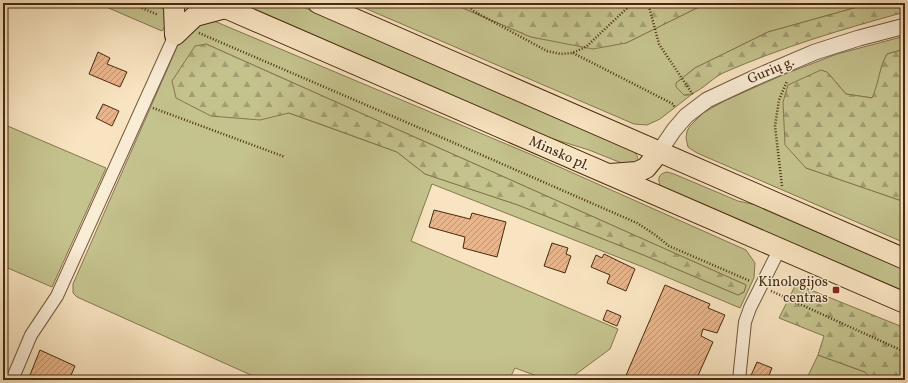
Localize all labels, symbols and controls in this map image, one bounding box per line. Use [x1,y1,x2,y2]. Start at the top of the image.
street label: Gurių g. [745,53,797,89]
street label: Minsko pl. [526,132,592,176]
place label: Kinologijos centras [758,273,828,308]
marker: Kinologijos centras [831,285,841,295]

